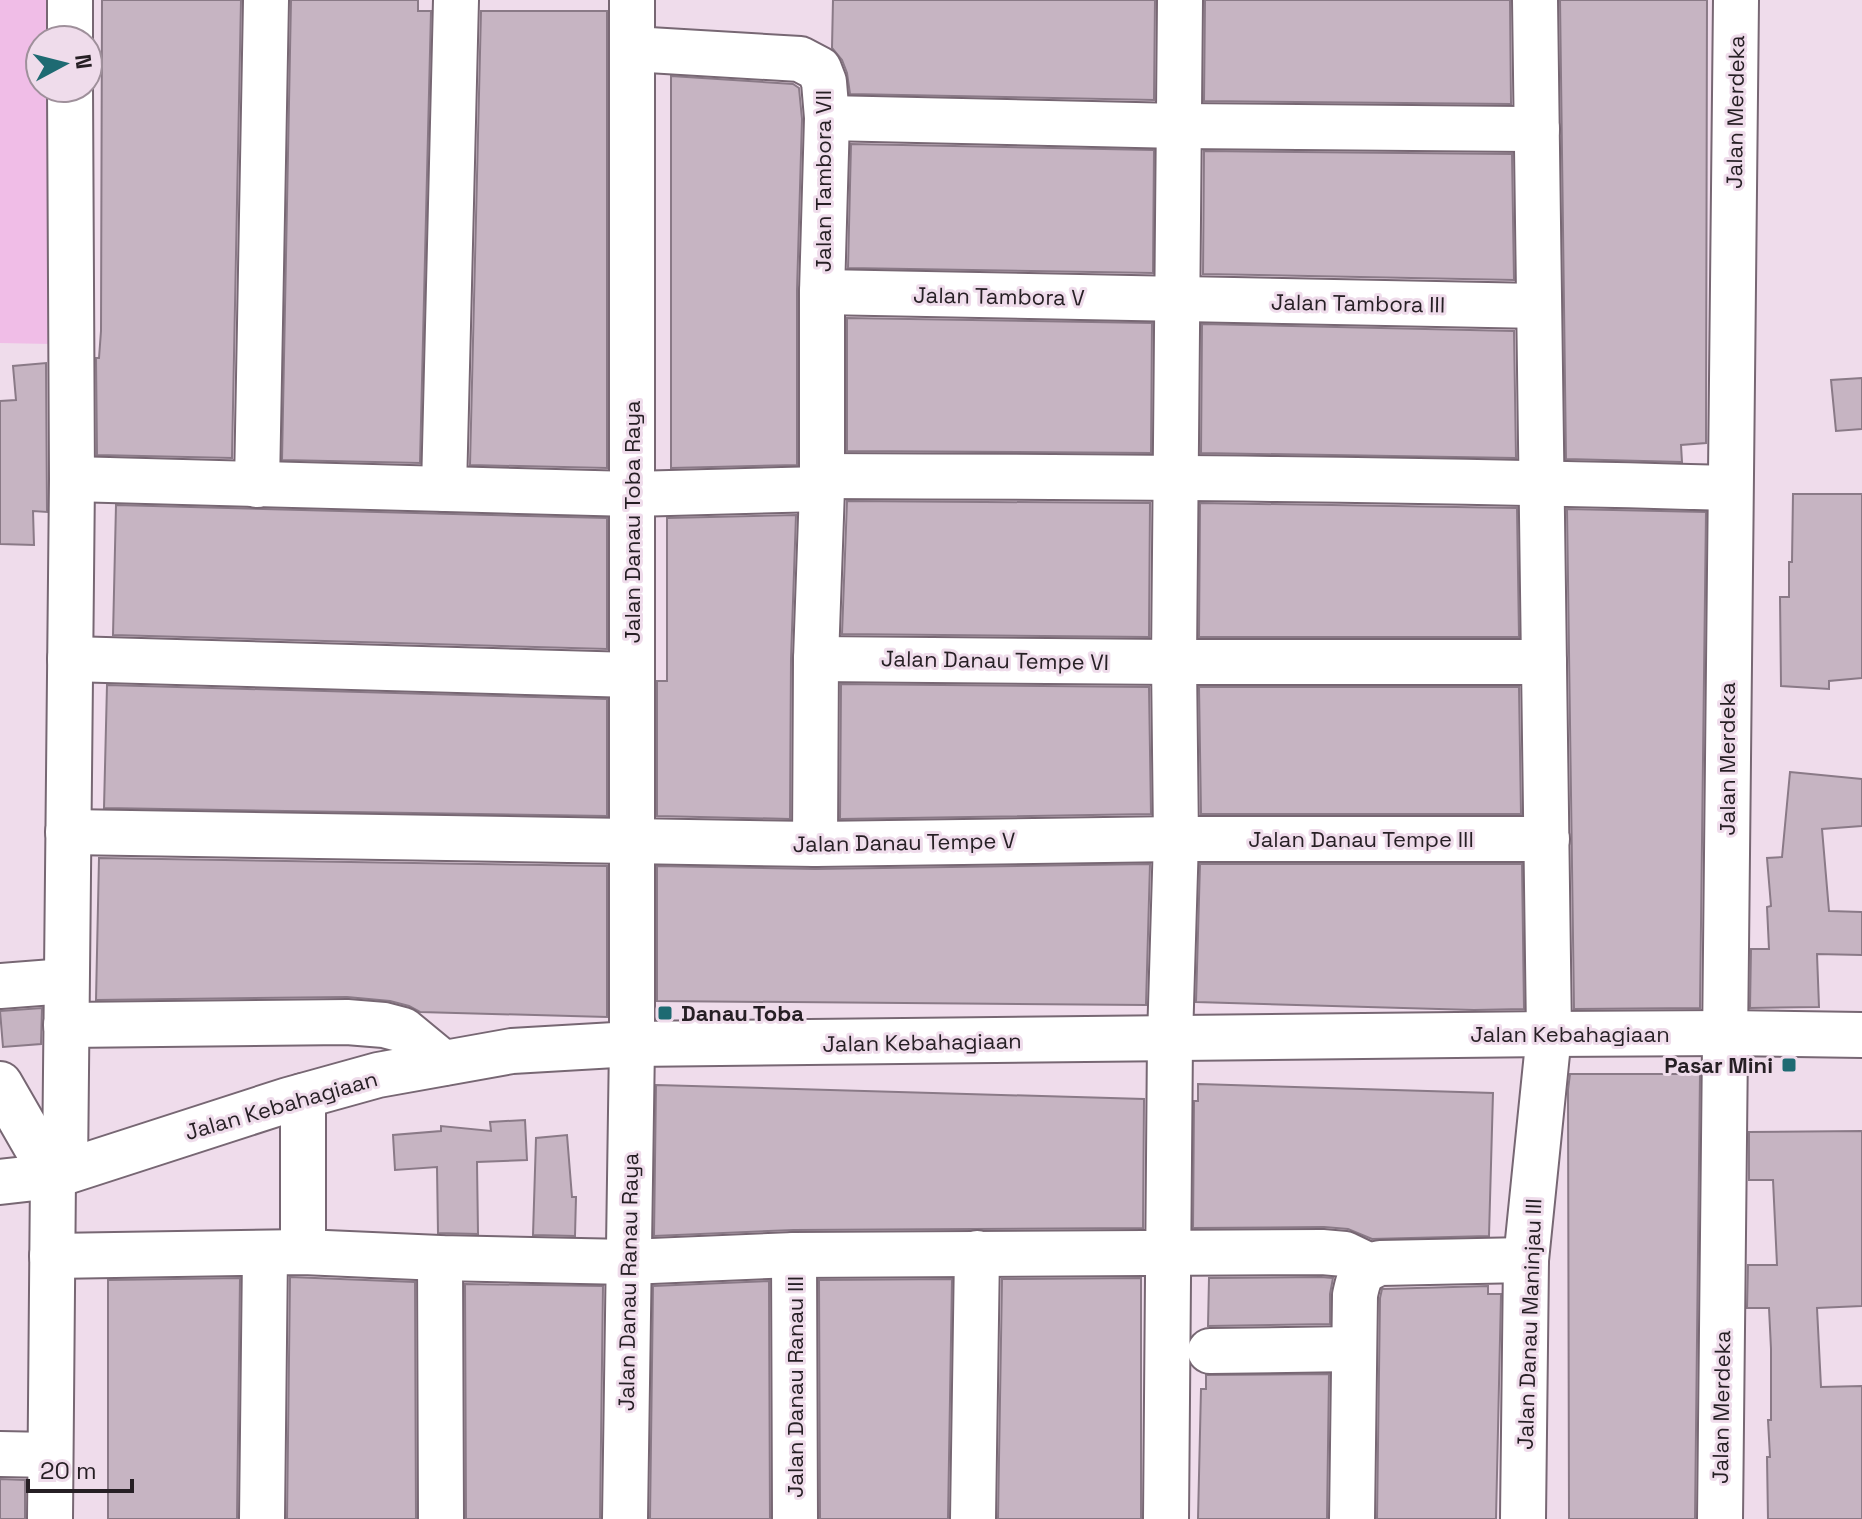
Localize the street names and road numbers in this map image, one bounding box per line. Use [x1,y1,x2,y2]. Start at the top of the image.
street label: Jalan Merdeka [1720,35,1750,189]
street label: Jalan Tambora VII [809,90,837,272]
street label: Jalan Tambora V [913,281,1085,312]
street label: Jalan Tambora III [1271,287,1445,319]
street label: Jalan Danau Toba Raya [618,400,646,644]
street label: Jalan Danau Tempe VI [881,644,1109,676]
street label: Jalan Merdeka [1713,682,1741,836]
street label: Jalan Danau Tempe III [1248,825,1474,853]
street label: Jalan Danau Tempe V [792,826,1016,858]
street label: Jalan Kebahagiaan [1470,1020,1670,1048]
street label: Jalan Kebahagiaan [822,1026,1022,1058]
street label: Jalan Kebahagiaan [181,1064,381,1146]
street label: Jalan Danau Ranau Raya [612,1152,644,1411]
street label: Jalan Danau Maninjau III [1511,1198,1547,1450]
street label: Jalan Danau Ranau III [781,1276,809,1498]
street label: Jalan Merdeka [1706,1330,1736,1484]

